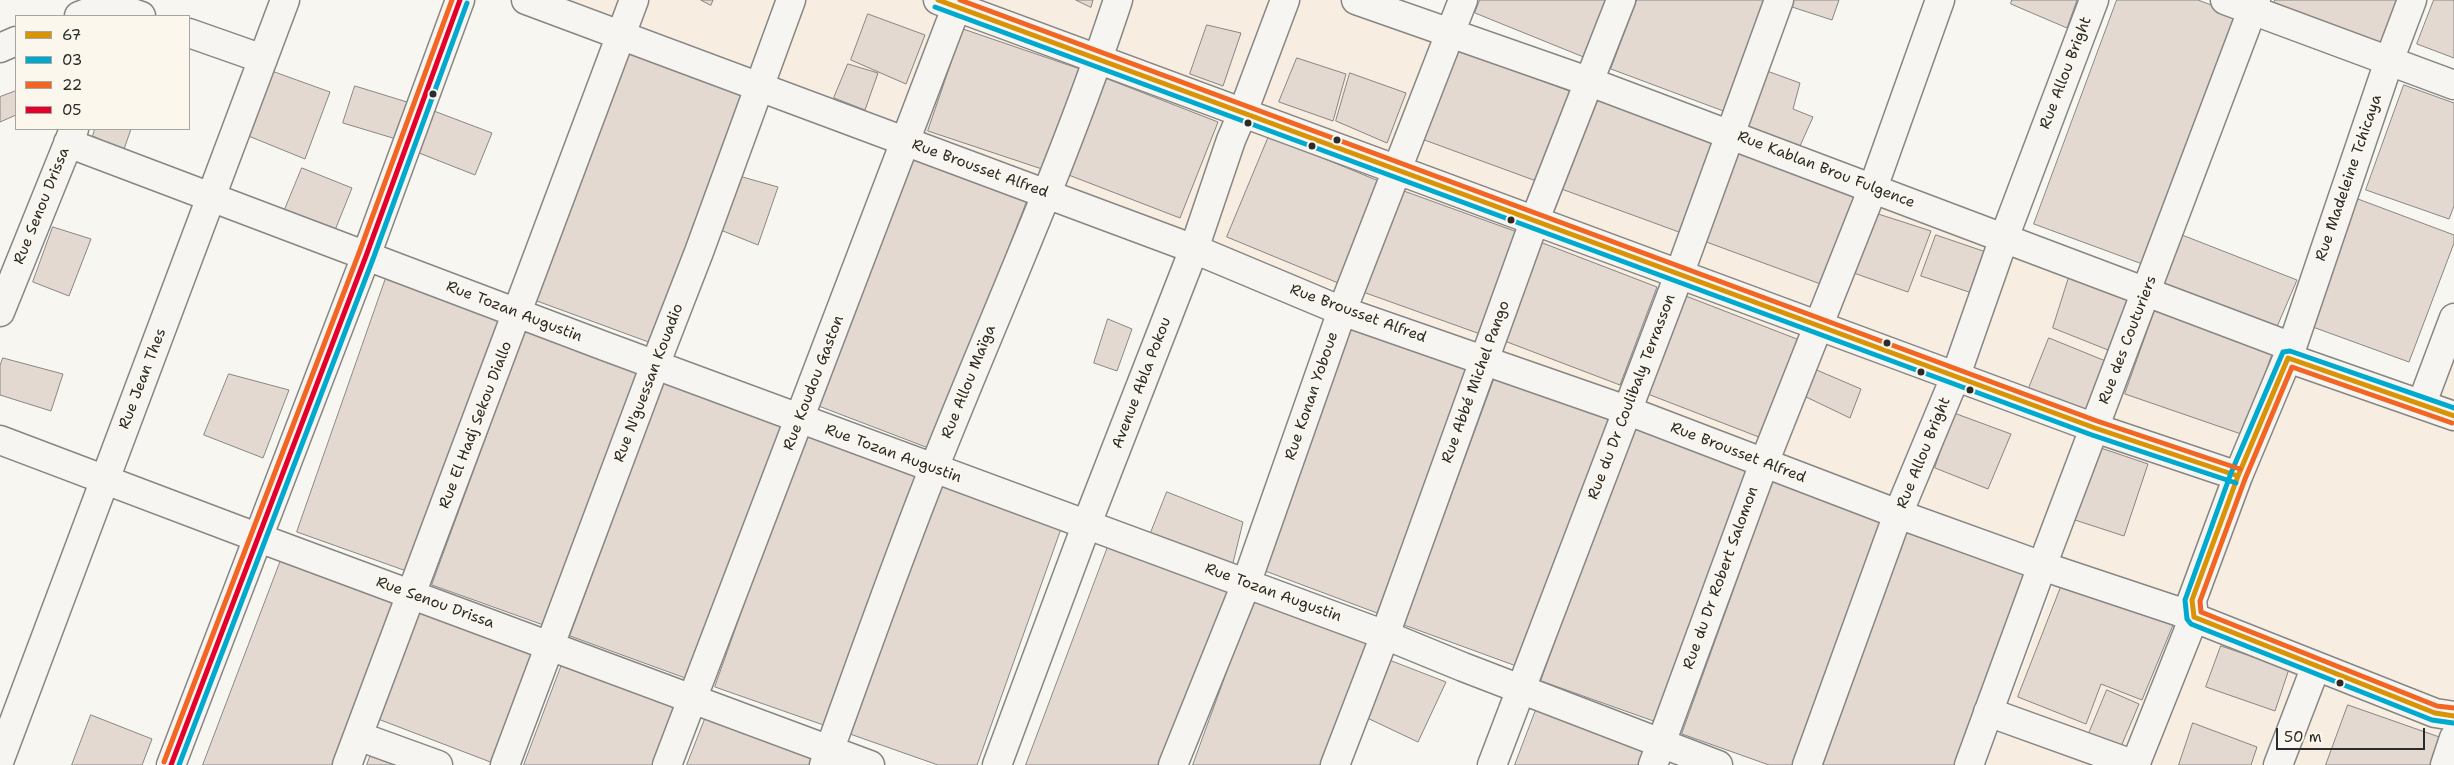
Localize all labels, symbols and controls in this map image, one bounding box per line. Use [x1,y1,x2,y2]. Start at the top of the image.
street label: Rue Allou Bright [2036,14,2096,132]
legend [15,15,190,130]
text: 67 [62,25,81,45]
text: 03 [62,50,82,70]
text: 22 [62,75,82,95]
unlabelled marker [428,89,438,99]
street label: Rue Madeleine Tchicaya [2312,92,2386,264]
text: 05 [62,100,82,120]
unlabelled marker [1243,118,1253,128]
street label: Rue Kablan Brou Fulgence [1735,128,1917,212]
unlabelled marker [1332,135,1342,145]
street label: Rue Brousset Alfred [909,136,1051,202]
unlabelled marker [1307,141,1317,151]
street label: Rue Senou Drissa [10,145,74,267]
unlabelled marker [1506,215,1516,225]
street label: Rue des Couturiers [2095,273,2161,407]
street label: Rue Tozan Augustin [443,278,585,346]
street label: Rue Brousset Alfred [1287,281,1429,347]
street label: Rue du Dr Coulibaly Terrasson [1584,292,1680,502]
street label: Rue Abbé Michel Pango [1438,298,1514,466]
street label: Rue N'guessan Kouadio [610,301,688,465]
street label: Rue Koudou Gaston [780,313,848,453]
street label: Avenue Abla Pokou [1109,315,1175,451]
street label: Rue Allou Maïga [938,323,1000,441]
street label: Rue Jean Thes [116,326,170,432]
street label: Rue Konan Yoboue [1282,329,1342,463]
unlabelled marker [1882,338,1892,348]
street label: Rue El Hadj Sekou Diallo [436,339,516,511]
unlabelled marker [1916,367,1926,377]
unlabelled marker [1965,385,1975,395]
street label: Rue Allou Bright [1893,395,1955,511]
street label: Rue Brousset Alfred [1668,419,1808,487]
street label: Rue Tozan Augustin [822,421,964,487]
street label: Rue du Dr Robert Salomon [1679,484,1763,672]
street label: Rue Tozan Augustin [1202,560,1344,626]
street label: Rue Senou Drissa [373,573,497,633]
unlabelled marker [2335,678,2345,688]
scale bar [2279,718,2428,750]
text: 50 m [2284,727,2322,747]

